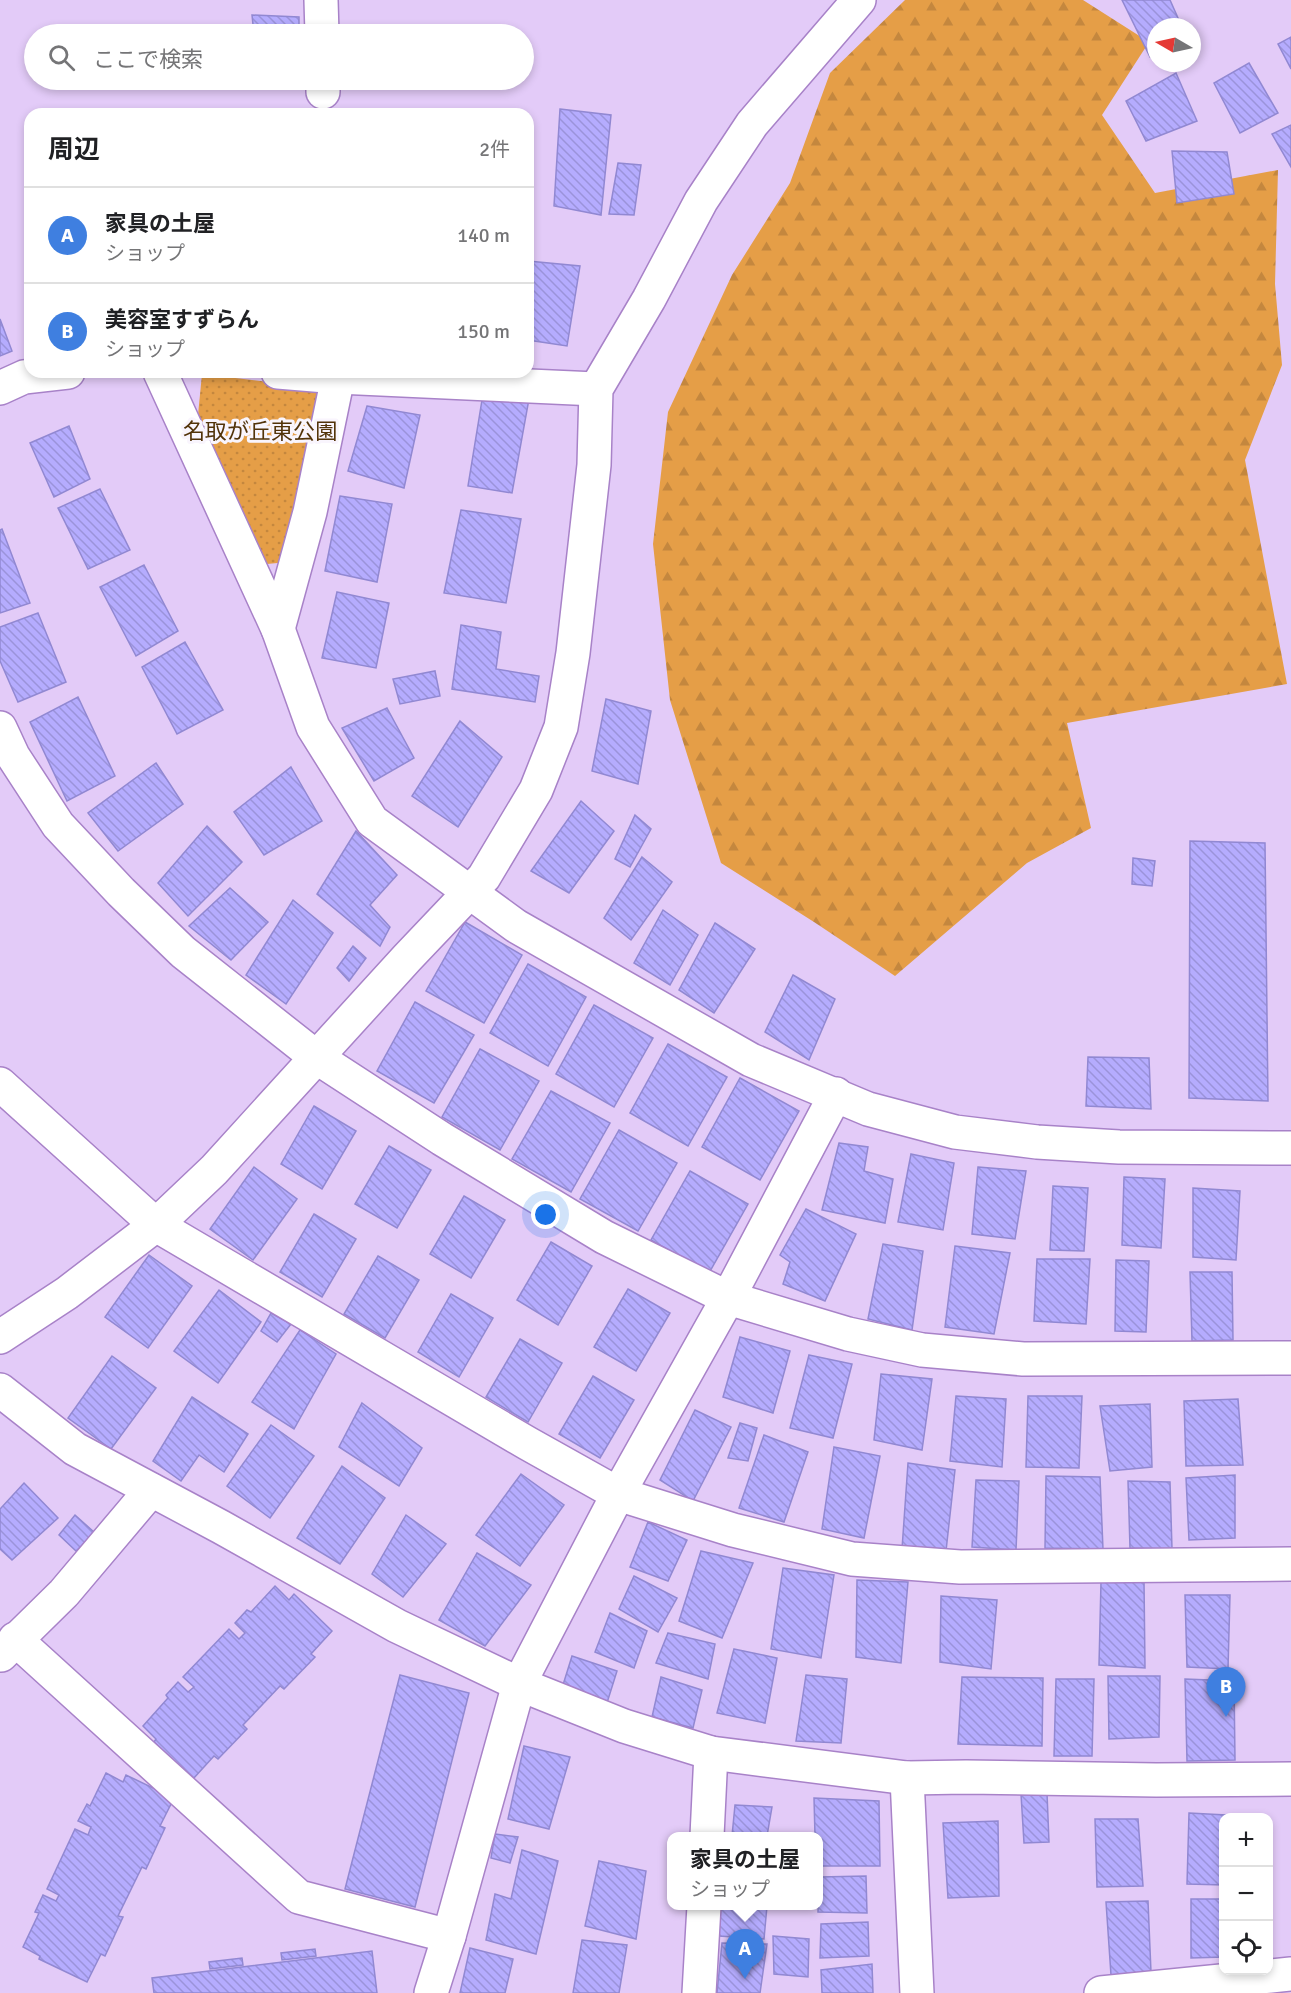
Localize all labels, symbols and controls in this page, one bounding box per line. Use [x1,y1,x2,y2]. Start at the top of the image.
north arrow [1147,18,1201,72]
search box [24,24,534,90]
icon: search [45,41,78,74]
text: ここで検索 [93,46,203,73]
text: 周辺 [48,134,100,166]
text: 2件 [479,137,510,162]
text: 家具の土屋 [105,210,215,237]
text: A [61,223,74,248]
text: 140 m [457,223,510,248]
text: ショップ [105,241,185,266]
text: 美容室すずらん [105,306,259,333]
text: B [61,319,74,344]
text: 150 m [457,319,510,344]
text: ショップ [105,337,185,362]
park label: 名取が丘東公園 [183,418,337,445]
your location [531,1200,560,1229]
pin: B [1206,1668,1246,1717]
map controls [1219,1813,1273,1975]
button: + [1219,1813,1273,1867]
popup [667,1832,823,1910]
text: 家具の土屋 [690,1846,800,1873]
button: − [1219,1867,1273,1921]
text: ショップ [690,1877,770,1902]
button: locate [1219,1921,1273,1975]
pin: A [726,1930,764,1979]

